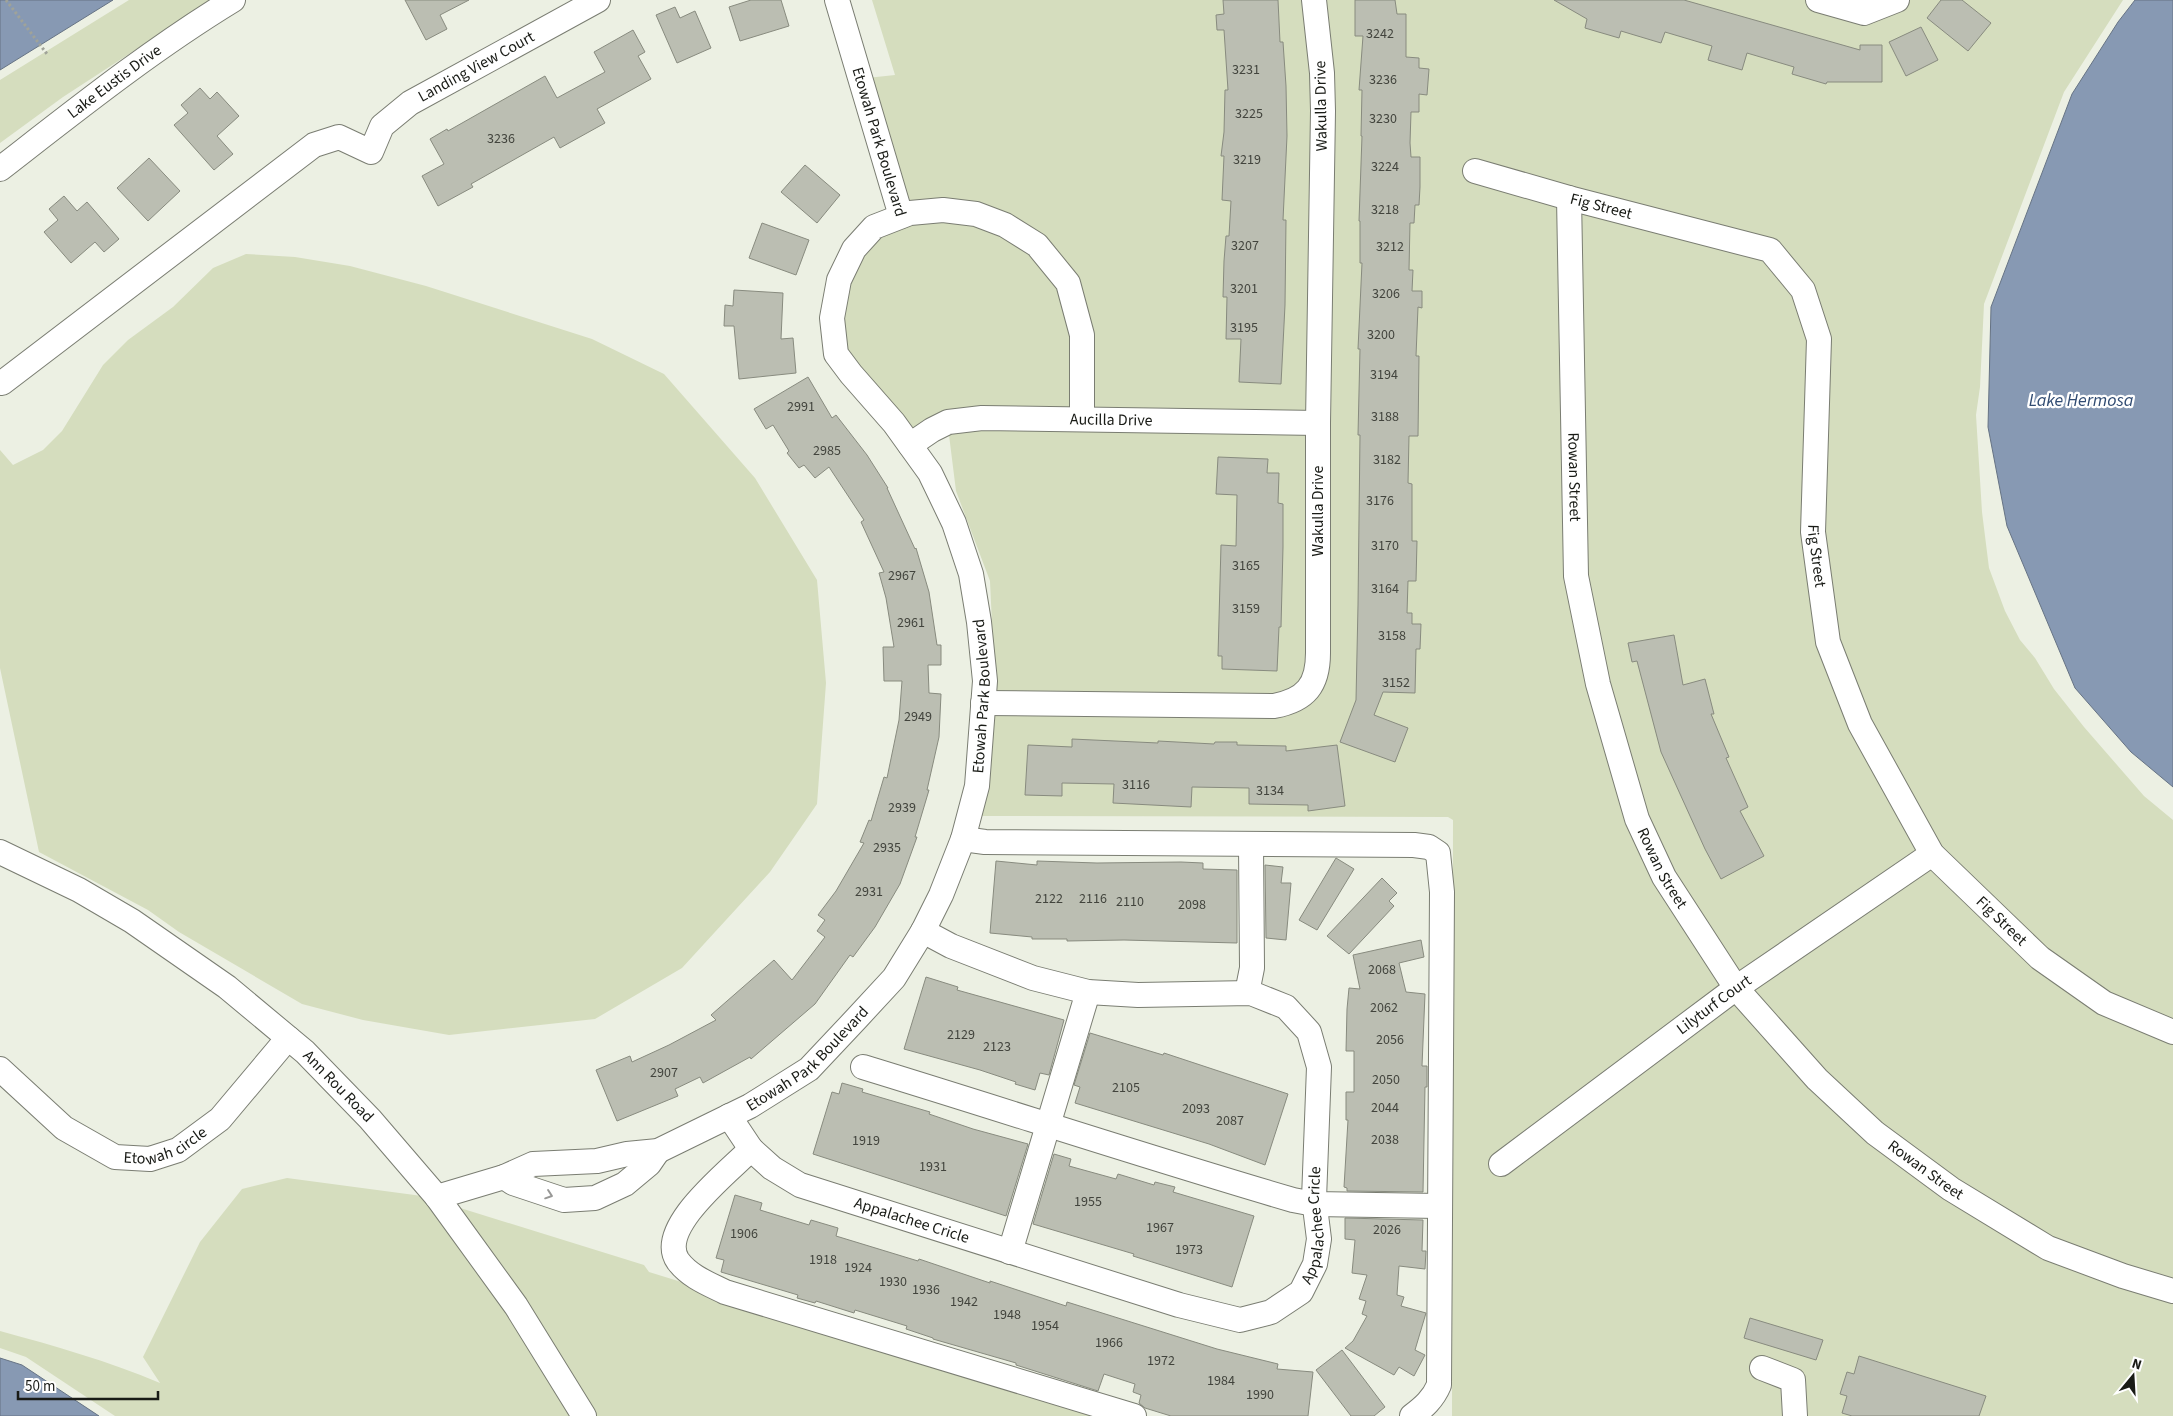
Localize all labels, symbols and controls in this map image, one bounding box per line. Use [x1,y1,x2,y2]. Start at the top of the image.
house number: 3242 [1366,24,1394,44]
street label: Landing View Court [414,26,539,108]
street label: Lake Eustis Drive [63,39,166,124]
house number: 3231 [1232,60,1260,80]
street label: Wakulla Drive [1309,60,1333,152]
street label: Etowah Park Boulevard [846,65,912,219]
house number: 3236 [1369,70,1397,90]
house number: 3225 [1235,104,1263,124]
house number: 3230 [1369,109,1397,129]
house number: 3236 [487,129,515,149]
house number: 3219 [1233,150,1261,170]
house number: 3224 [1371,157,1399,177]
street label: Fig Street [1568,188,1635,225]
house number: 3218 [1371,200,1399,220]
house number: 3207 [1231,236,1259,256]
house number: 3212 [1376,237,1404,257]
house number: 3201 [1230,279,1258,299]
house number: 3206 [1372,284,1400,304]
house number: 3195 [1230,318,1258,338]
house number: 3200 [1367,325,1395,345]
house number: 3194 [1370,365,1398,385]
water label: Lake Hermosa [2029,388,2134,413]
house number: 2991 [787,397,815,417]
house number: 3188 [1371,407,1399,427]
street label: Aucilla Drive [1070,408,1153,432]
street label: Rowan Street [1562,432,1586,522]
house number: 2985 [813,441,841,461]
house number: 3182 [1373,450,1401,470]
street label: Wakulla Drive [1307,465,1329,556]
house number: 3176 [1366,491,1394,511]
street label: Fig Street [1802,524,1832,589]
house number: 3170 [1371,536,1399,556]
house number: 3165 [1232,556,1260,576]
house number: 2967 [888,566,916,586]
house number: 3164 [1371,579,1399,599]
house number: 3159 [1232,599,1260,619]
house number: 2961 [897,613,925,633]
street label: Etowah Park Boulevard [967,618,996,774]
house number: 3158 [1378,626,1406,646]
house number: 3152 [1382,673,1410,693]
house number: 2949 [904,707,932,727]
house number: 3116 [1122,775,1150,795]
house number: 3134 [1256,781,1284,801]
house number: 2939 [888,798,916,818]
street label: Rowan Street [1632,824,1693,913]
house number: 2935 [873,838,901,858]
house number: 2931 [855,882,883,902]
house number: 2122 [1035,889,1063,909]
house number: 2116 [1079,889,1107,909]
street label: Fig Street [1971,891,2032,951]
house number: 2110 [1116,892,1144,912]
house number: 2098 [1178,895,1206,915]
house number: 2068 [1368,960,1396,980]
street label: Lilyturf Court [1672,969,1756,1040]
house number: 2062 [1370,998,1398,1018]
street label: Etowah Park Boulevard [742,1001,874,1117]
house number: 2129 [947,1025,975,1045]
house number: 2056 [1376,1030,1404,1050]
house number: 2123 [983,1037,1011,1057]
street label: Ann Rou Road [298,1045,379,1127]
house number: 2907 [650,1063,678,1083]
house number: 2050 [1372,1070,1400,1090]
house number: 2105 [1112,1078,1140,1098]
house number: 2044 [1371,1098,1399,1118]
house number: 2093 [1182,1099,1210,1119]
house number: 2087 [1216,1111,1244,1131]
street label: Etowah circle [123,1121,211,1171]
house number: 2038 [1371,1130,1399,1150]
house number: 1919 [852,1131,880,1151]
street label: Rowan Street [1883,1135,1968,1205]
house number: 1931 [919,1157,947,1177]
street label: Appalachee Cricle [1296,1166,1330,1288]
one-way arrow [544,1189,553,1199]
street label: Appalachee Cricle [851,1192,972,1249]
house number: 1955 [1074,1192,1102,1212]
house number: 1967 [1146,1218,1174,1238]
house number: 2026 [1373,1220,1401,1240]
house number: 1906 [730,1224,758,1244]
house number: 1973 [1175,1240,1203,1260]
house number: 1918 [809,1250,837,1270]
house number: 1924 [844,1258,872,1278]
house number: 1930 [879,1272,907,1292]
house number: 1936 [912,1280,940,1300]
house number: 1942 [950,1292,978,1312]
house number: 1948 [993,1305,1021,1325]
house number: 1954 [1031,1316,1059,1336]
house number: 1966 [1095,1333,1123,1353]
house number: 1972 [1147,1351,1175,1371]
north arrow [2108,1351,2158,1401]
text: N [2129,1354,2144,1376]
scale bar [18,1368,158,1400]
house number: 1984 [1207,1371,1235,1391]
text: 50 m [25,1376,55,1397]
house number: 1990 [1246,1385,1274,1405]

